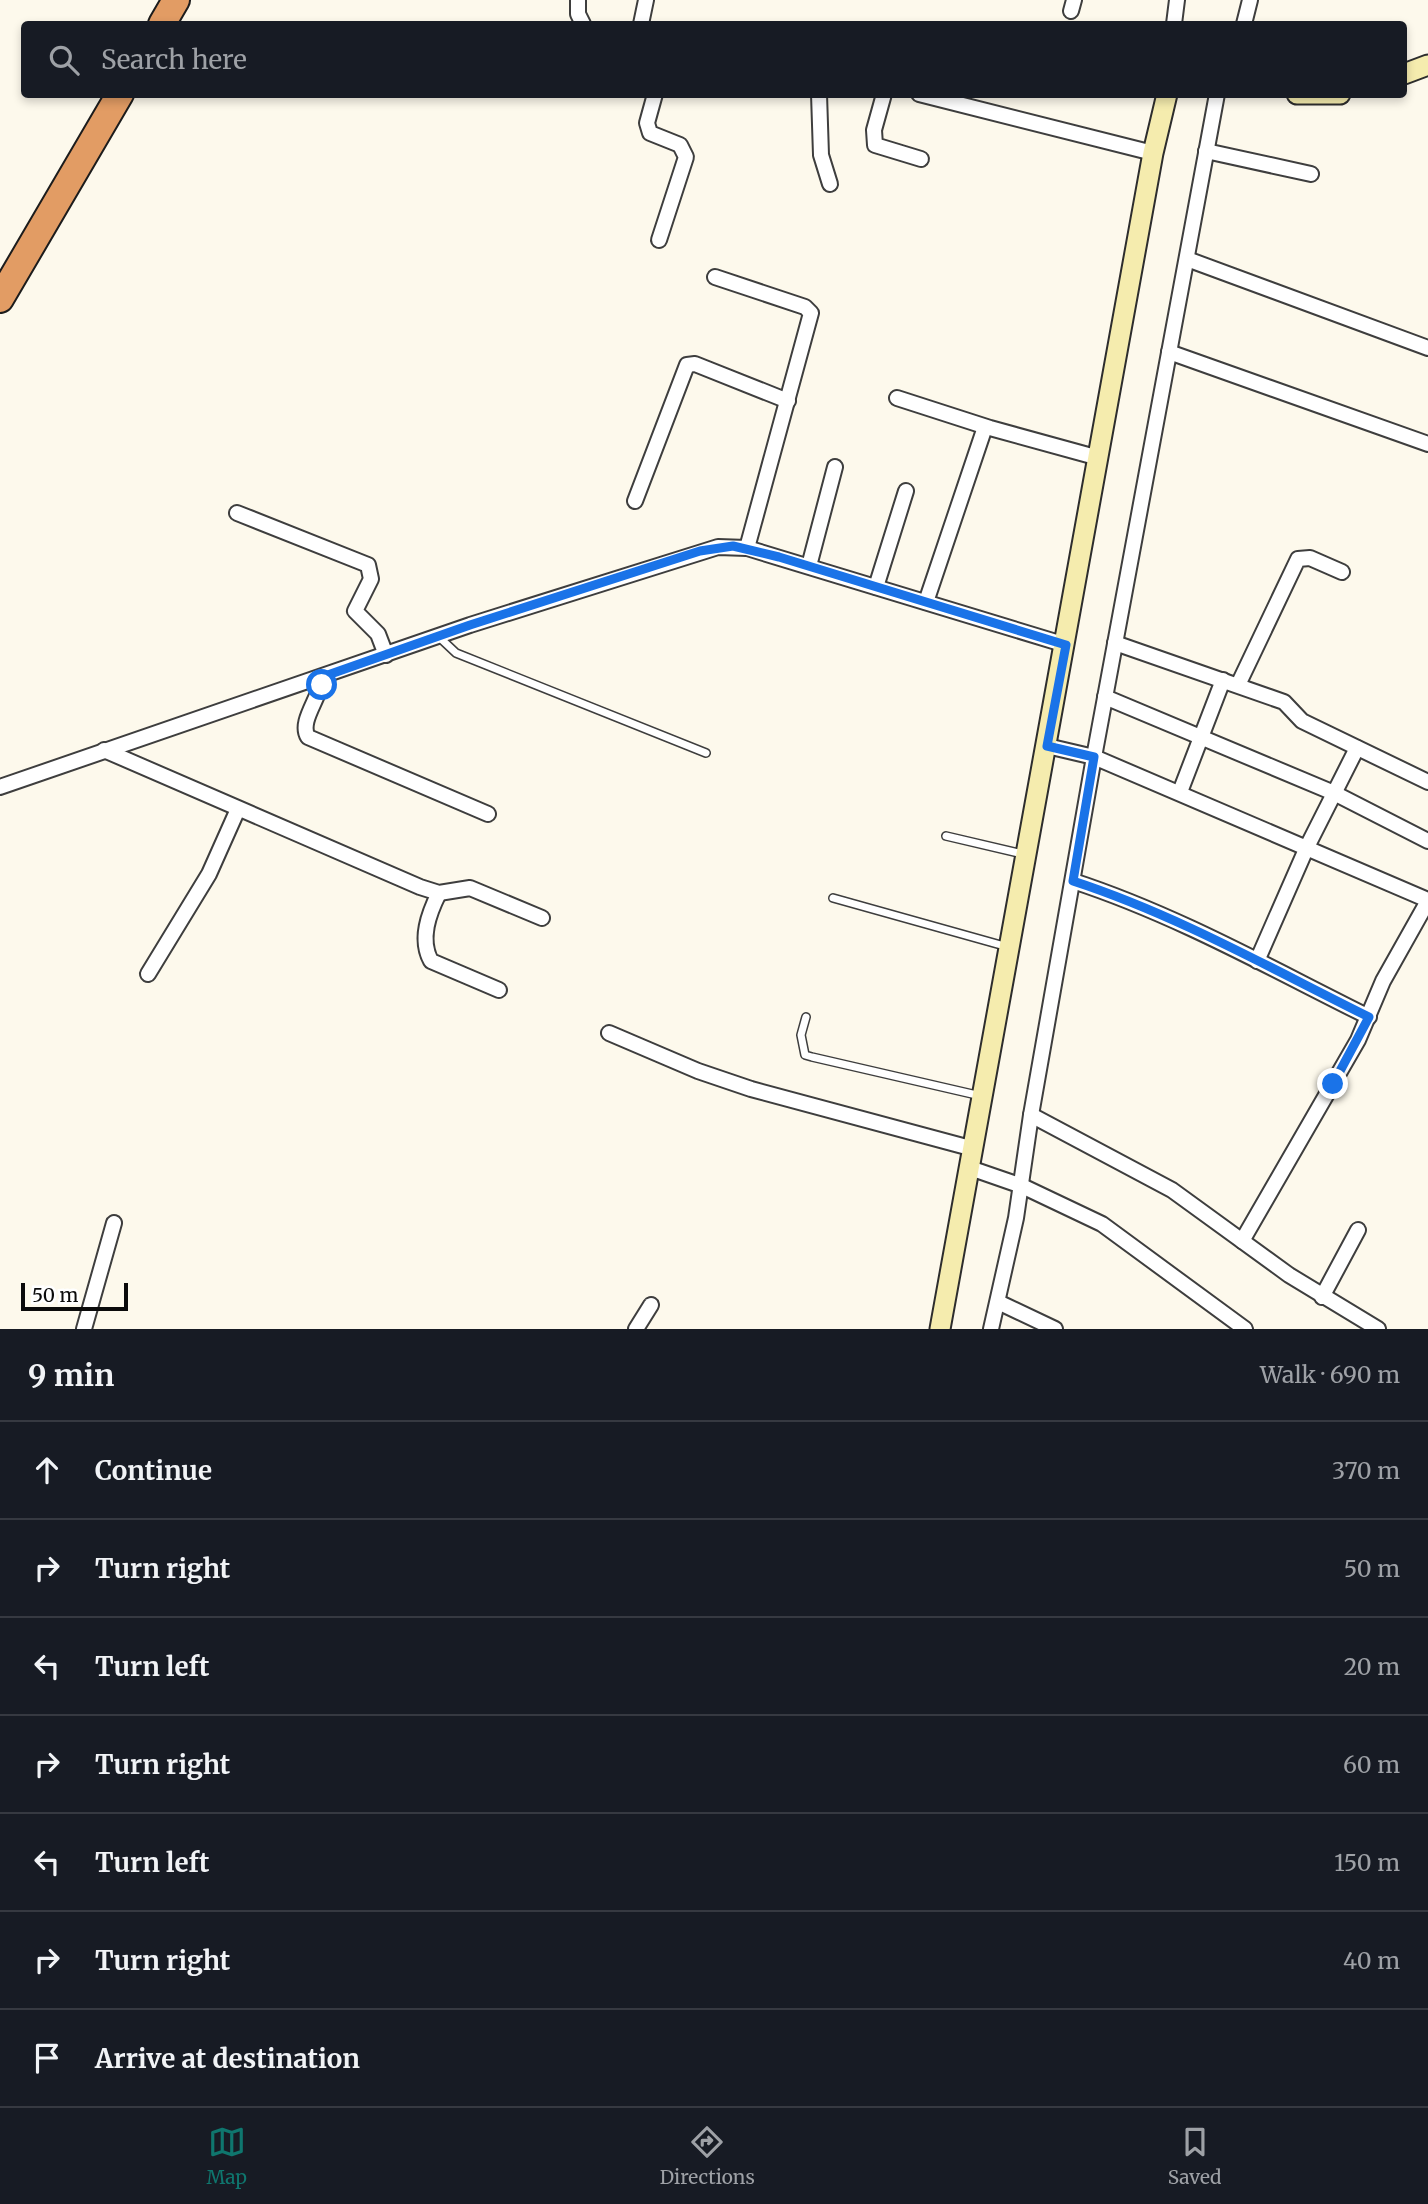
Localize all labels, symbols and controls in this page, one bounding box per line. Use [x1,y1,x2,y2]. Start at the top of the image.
search box [21,21,1407,98]
icon: search [45,41,83,79]
text: Search here [101,43,247,76]
route start [306,669,337,700]
route end [1317,1068,1348,1099]
scale bar [21,1280,128,1312]
text: 50 m [32,1283,78,1307]
text: 9 min [28,1356,114,1394]
text: Walk · 690 m [1260,1360,1400,1389]
icon: ahead [28,1451,66,1489]
text: Continue [95,1454,212,1487]
text: 370 m [1332,1456,1400,1485]
icon: right [28,1549,66,1587]
text: Turn right [95,1552,230,1585]
text: 50 m [1344,1554,1400,1583]
icon: left [28,1647,66,1685]
text: Turn left [95,1650,209,1683]
text: 20 m [1344,1652,1400,1681]
icon: right [28,1745,66,1783]
text: Turn right [95,1748,230,1781]
text: 60 m [1343,1750,1400,1779]
icon: left [28,1843,66,1881]
text: Turn left [95,1846,209,1879]
text: 150 m [1334,1848,1400,1877]
icon: right [28,1941,66,1979]
text: Turn right [95,1944,230,1977]
text: 40 m [1343,1946,1400,1975]
icon: arrive [28,2039,66,2077]
text: Arrive at destination [95,2042,360,2075]
tab: Map [206,2123,247,2189]
tab: Directions [660,2123,755,2189]
tab: Saved [1168,2123,1222,2189]

